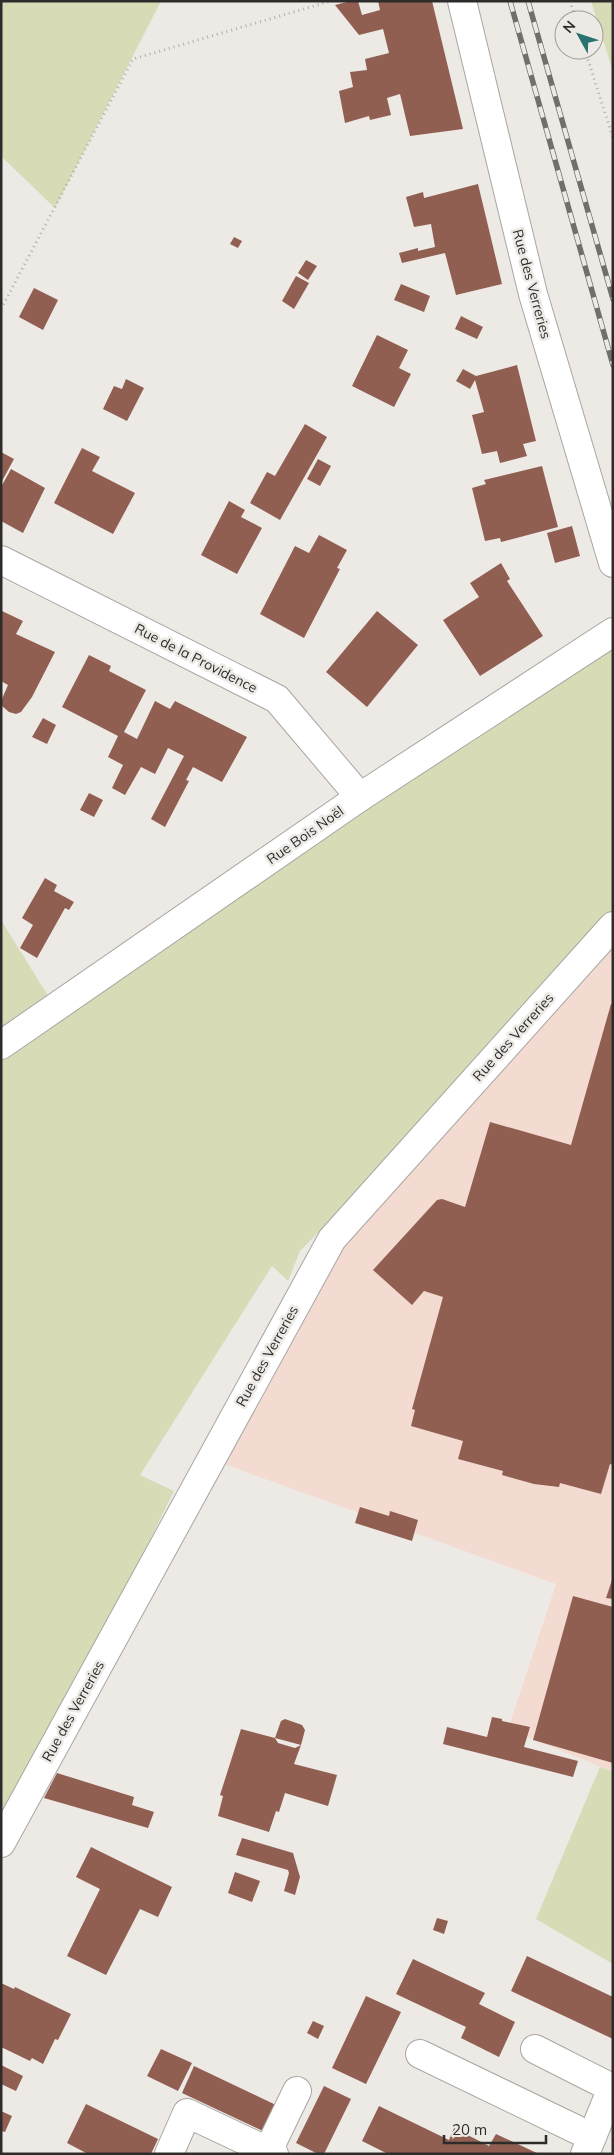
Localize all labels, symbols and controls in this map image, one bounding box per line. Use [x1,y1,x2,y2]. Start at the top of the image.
north arrow [554,10,604,60]
text: N [559,17,579,36]
street label: Rue des Verreries [509,227,555,341]
street label: Rue de la Providence [132,619,260,697]
street label: Rue Bois Noël [263,802,347,868]
street label: Rue des Verreries [469,989,557,1085]
street label: Rue des Verreries [232,1302,302,1410]
street label: Rue des Verreries [38,1657,108,1765]
scale bar [444,2112,546,2144]
text: 20 m [452,2120,487,2139]

